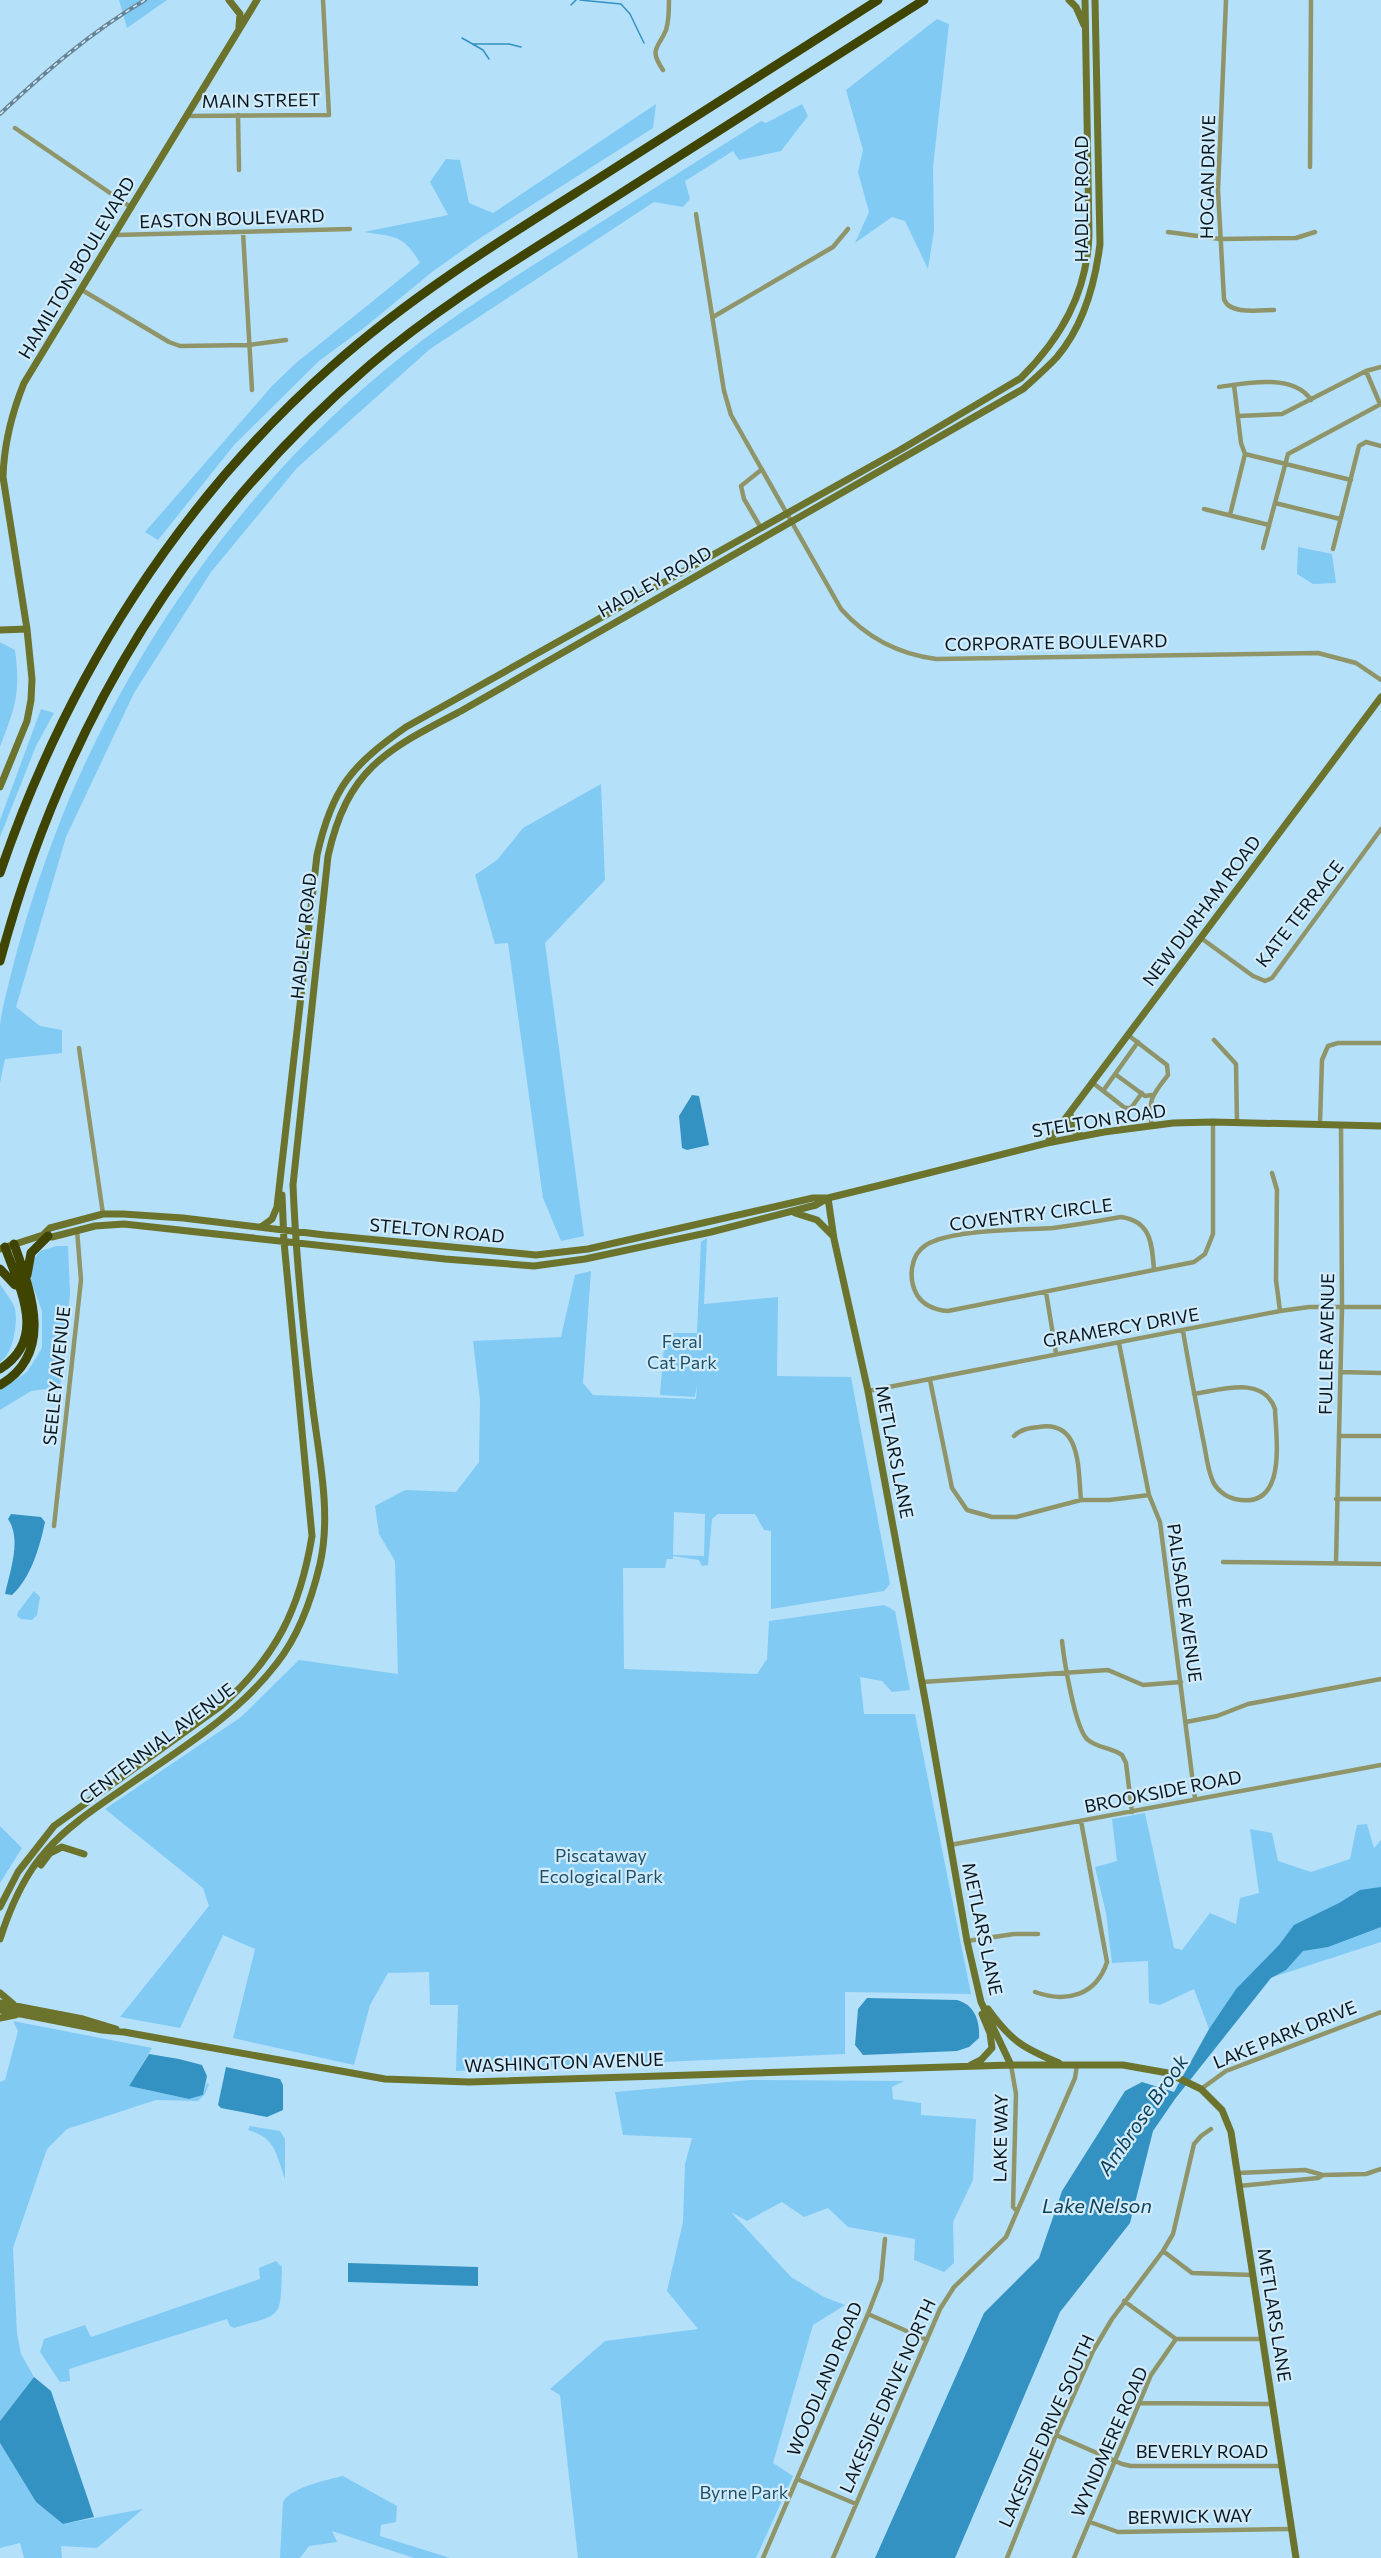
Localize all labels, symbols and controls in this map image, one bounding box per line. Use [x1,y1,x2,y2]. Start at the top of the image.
street label: MAIN STREET [202,88,320,112]
street label: HOGAN DRIVE [1195,115,1219,239]
street label: HADLEY ROAD [1070,136,1092,262]
street label: HAMILTON BOULEVARD [13,172,139,363]
street label: EASTON BOULEVARD [139,204,325,232]
street label: HADLEY ROAD [594,541,715,622]
street label: CORPORATE BOULEVARD [944,629,1168,655]
street label: NEW DURHAM ROAD [1137,831,1265,990]
street label: KATE TERRACE [1251,855,1348,971]
street label: HADLEY ROAD [285,872,321,1000]
street label: STELTON ROAD [1030,1099,1167,1141]
street label: COVENTRY CIRCLE [948,1193,1114,1235]
street label: STELTON ROAD [369,1213,505,1247]
street label: FULLER AVENUE [1314,1273,1338,1415]
street label: GRAMERCY DRIVE [1041,1302,1201,1352]
street label: SEELEY AVENUE [38,1305,74,1446]
park label: Feral Cat Park [647,1330,717,1373]
street label: METLARS LANE [871,1383,919,1520]
street label: PALISADE AVENUE [1163,1522,1207,1684]
street label: CENTENNIAL AVENUE [74,1678,238,1809]
street label: BROOKSIDE ROAD [1082,1765,1243,1817]
park label: Piscataway Ecological Park [539,1844,663,1887]
street label: METLARS LANE [958,1860,1008,1997]
street label: LAKE PARK DRIVE [1210,1995,1360,2073]
street label: WASHINGTON AVENUE [464,2048,664,2076]
water label: Ambrose Brook [1091,2049,1193,2180]
street label: LAKE WAY [988,2093,1012,2182]
water label: Lake Nelson [1042,2193,1152,2217]
street label: METLARS LANE [1254,2246,1296,2383]
street label: LAKESIDE DRIVE NORTH [834,2295,940,2496]
street label: WOODLAND ROAD [782,2298,866,2459]
street label: LAKESIDE DRIVE SOUTH [994,2331,1099,2530]
street label: WYNDMERE ROAD [1066,2363,1152,2520]
street label: BEVERLY ROAD [1136,2440,1268,2462]
park label: Byrne Park [700,2481,789,2503]
street label: BERWICK WAY [1127,2504,1253,2528]

